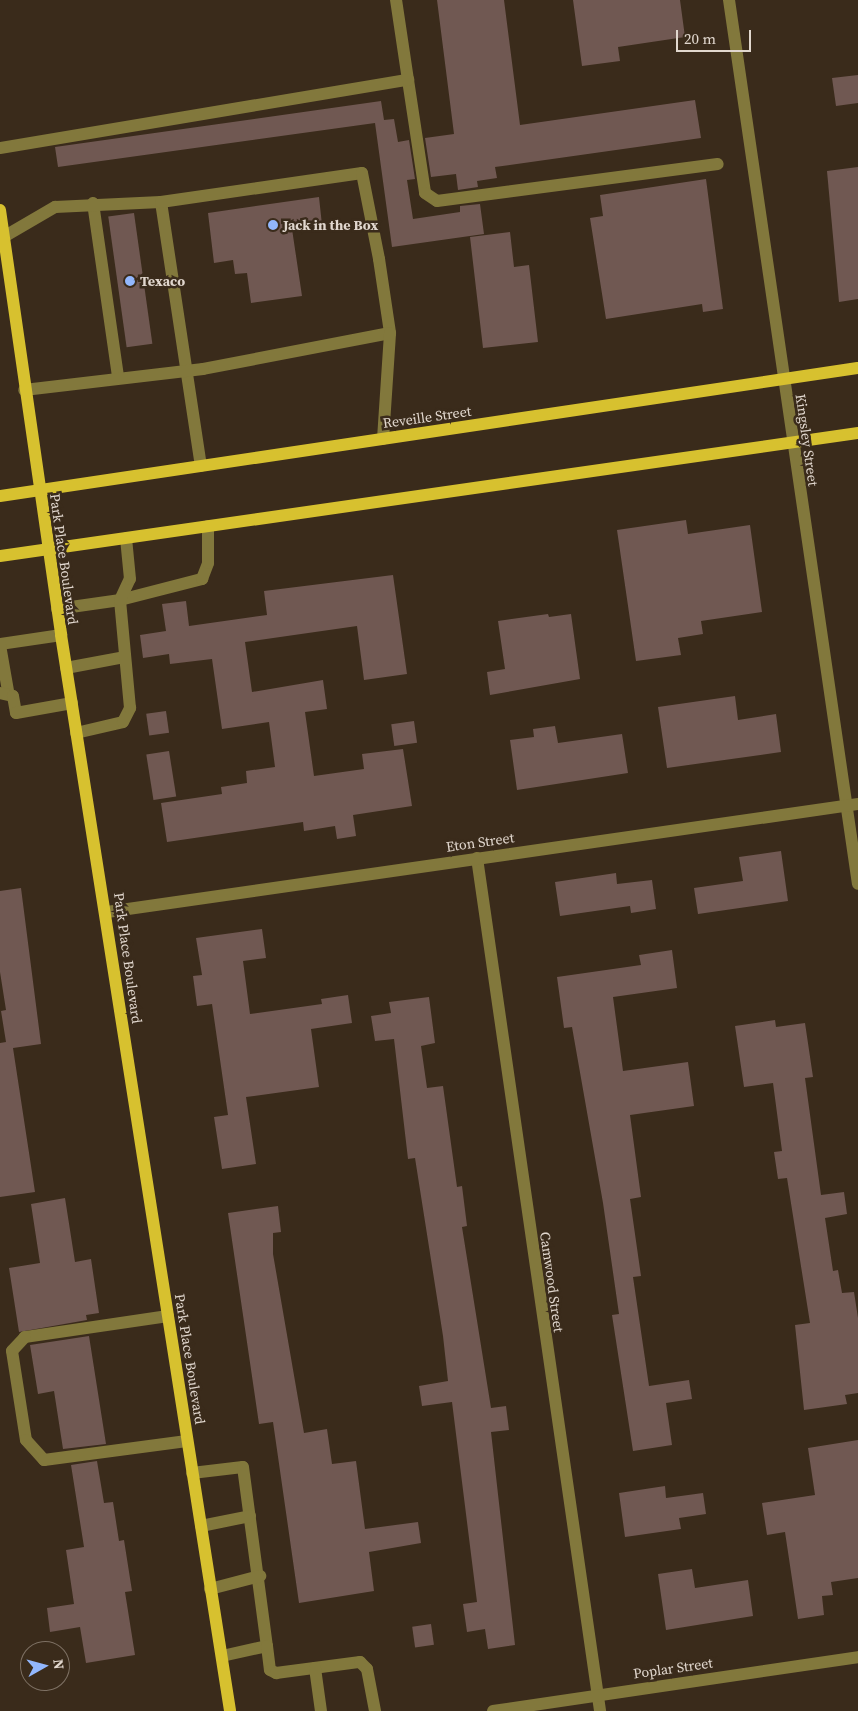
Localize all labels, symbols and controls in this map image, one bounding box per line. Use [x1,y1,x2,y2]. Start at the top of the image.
scale bar [678,20,753,52]
text: 20 m [684,28,716,49]
place label: Jack in the Box [283,217,378,233]
marker: Jack in the Box [267,219,279,231]
place label: Texaco [140,273,185,289]
marker: Texaco [124,275,136,287]
street label: Kingsley Street [792,393,822,487]
street label: Reveille Street [382,402,472,432]
street label: Park Place Boulevard [47,493,81,625]
street label: Eton Street [445,829,515,855]
street label: Park Place Boulevard [111,892,145,1024]
street label: Camwood Street [537,1231,567,1333]
street label: Park Place Boulevard [171,1293,209,1425]
north arrow [20,1641,70,1691]
street label: Poplar Street [632,1654,714,1682]
text: N [48,1658,69,1671]

